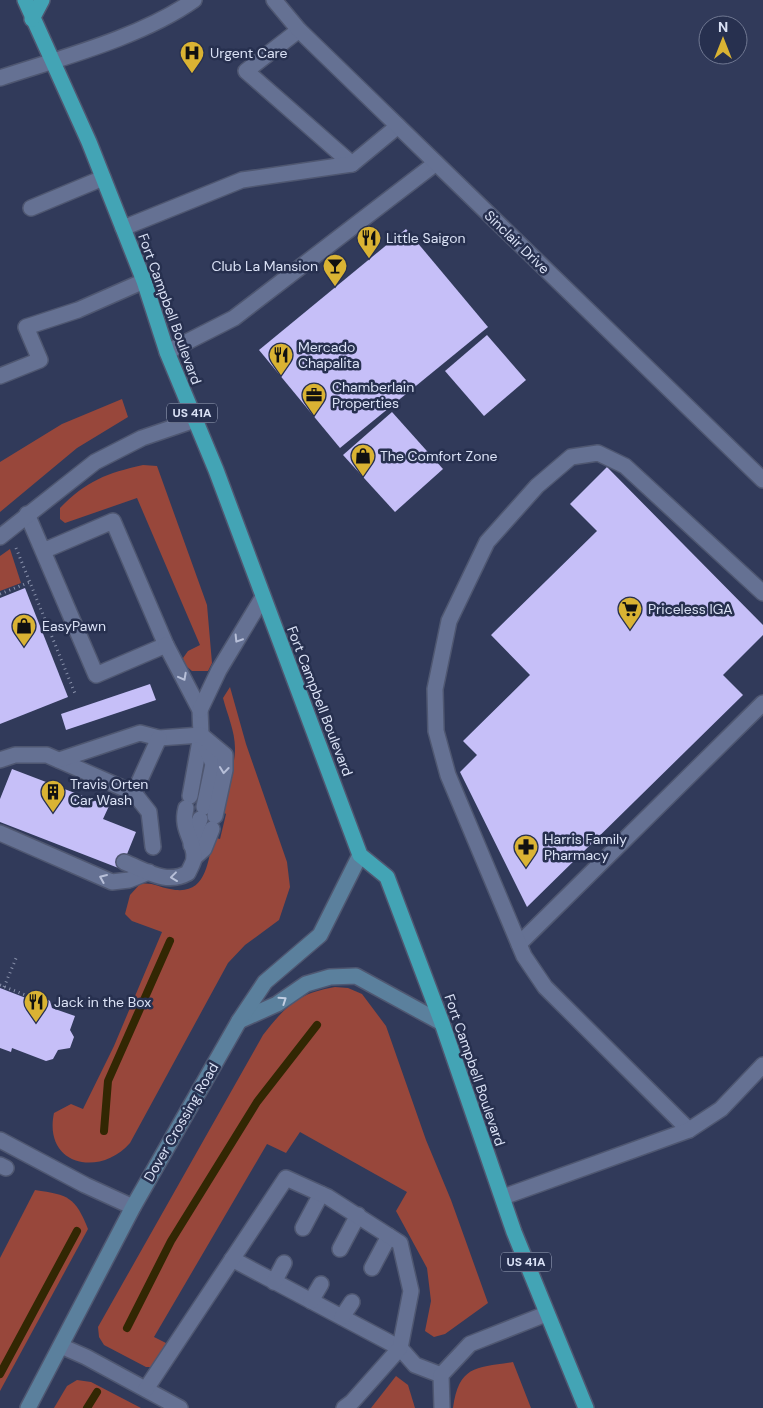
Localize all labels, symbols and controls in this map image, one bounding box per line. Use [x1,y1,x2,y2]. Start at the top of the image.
north arrow [698,15,748,65]
text: N [718,18,728,36]
hospital icon: Urgent Care [179,40,205,74]
place label: Urgent Care [210,44,287,62]
street label: Sinclair Drive [481,206,553,278]
restaurant icon: Little Saigon [356,225,382,259]
place label: Little Saigon [386,229,465,247]
street label: Fort Campbell Boulevard [134,231,206,387]
bar icon: Club La Mansion [322,253,348,287]
place label: Club La Mansion [211,257,318,275]
place label: Mercado Chapalita [298,338,360,372]
restaurant icon: Mercado Chapalita [268,342,294,376]
place label: Chamberlain Properties [332,378,414,412]
office icon: Chamberlain Properties [301,382,327,416]
road number: US 41A [167,403,217,422]
shop icon: The Comfort Zone [350,443,376,477]
place label: The Comfort Zone [380,447,497,465]
supermarket icon: Priceless IGA [617,596,643,630]
place label: Priceless IGA [648,600,733,618]
shop icon: EasyPawn [11,613,37,647]
place label: EasyPawn [42,617,106,635]
street label: Fort Campbell Boulevard [283,623,357,779]
one-way arrow [234,633,244,642]
one-way arrow [177,672,187,681]
one-way arrow [219,767,230,775]
place label: Travis Orten Car Wash [70,775,148,809]
building icon: Travis Orten Car Wash [40,779,66,813]
place label: Harris Family Pharmacy [544,830,627,864]
pharmacy icon: Harris Family Pharmacy [513,834,539,868]
one-way arrow [169,871,177,882]
one-way arrow [99,873,108,884]
restaurant icon: Jack in the Box [23,989,49,1023]
street label: Fort Campbell Boulevard [441,992,509,1148]
place label: Jack in the Box [54,993,151,1011]
one-way arrow [277,997,287,1006]
street label: Dover Crossing Road [140,1059,222,1185]
road number: US 41A [501,1252,551,1272]

